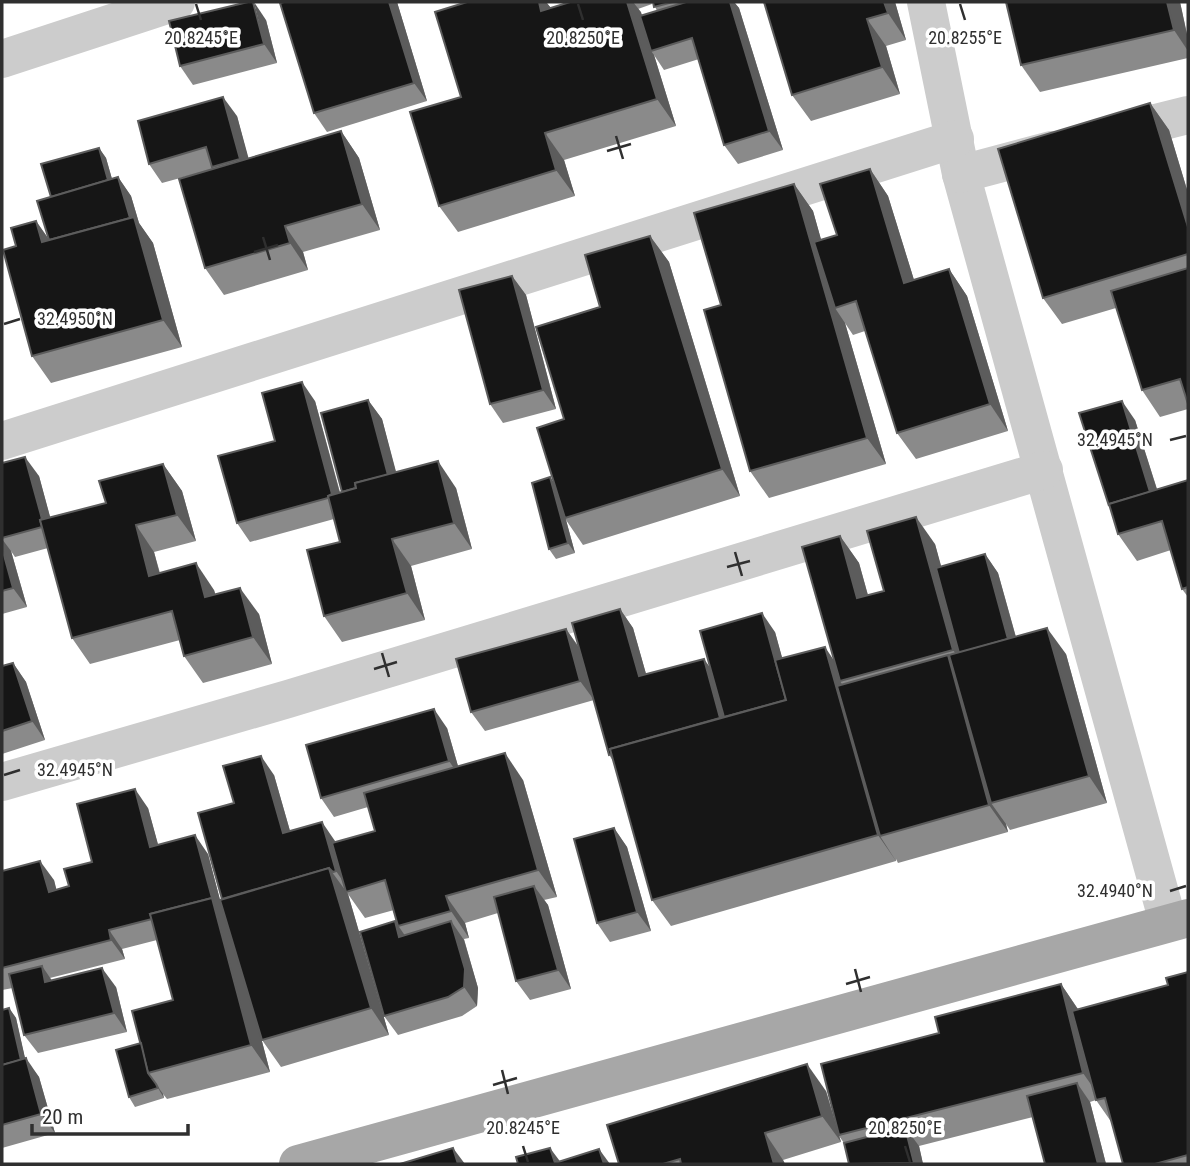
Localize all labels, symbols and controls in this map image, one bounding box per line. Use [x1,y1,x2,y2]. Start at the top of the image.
text: 20.8245°E [164,27,238,48]
text: 20.8250°E [546,27,620,48]
text: 20.8255°E [928,27,1002,48]
text: 32.4950°N [37,308,113,329]
text: 32.4945°N [1077,429,1153,450]
text: 32.4945°N [37,759,113,780]
text: 32.4940°N [1077,880,1153,901]
scale bar [32,1092,187,1136]
text: 20 m [42,1105,83,1129]
text: 20.8245°E [486,1117,560,1138]
text: 20.8250°E [868,1117,942,1138]

